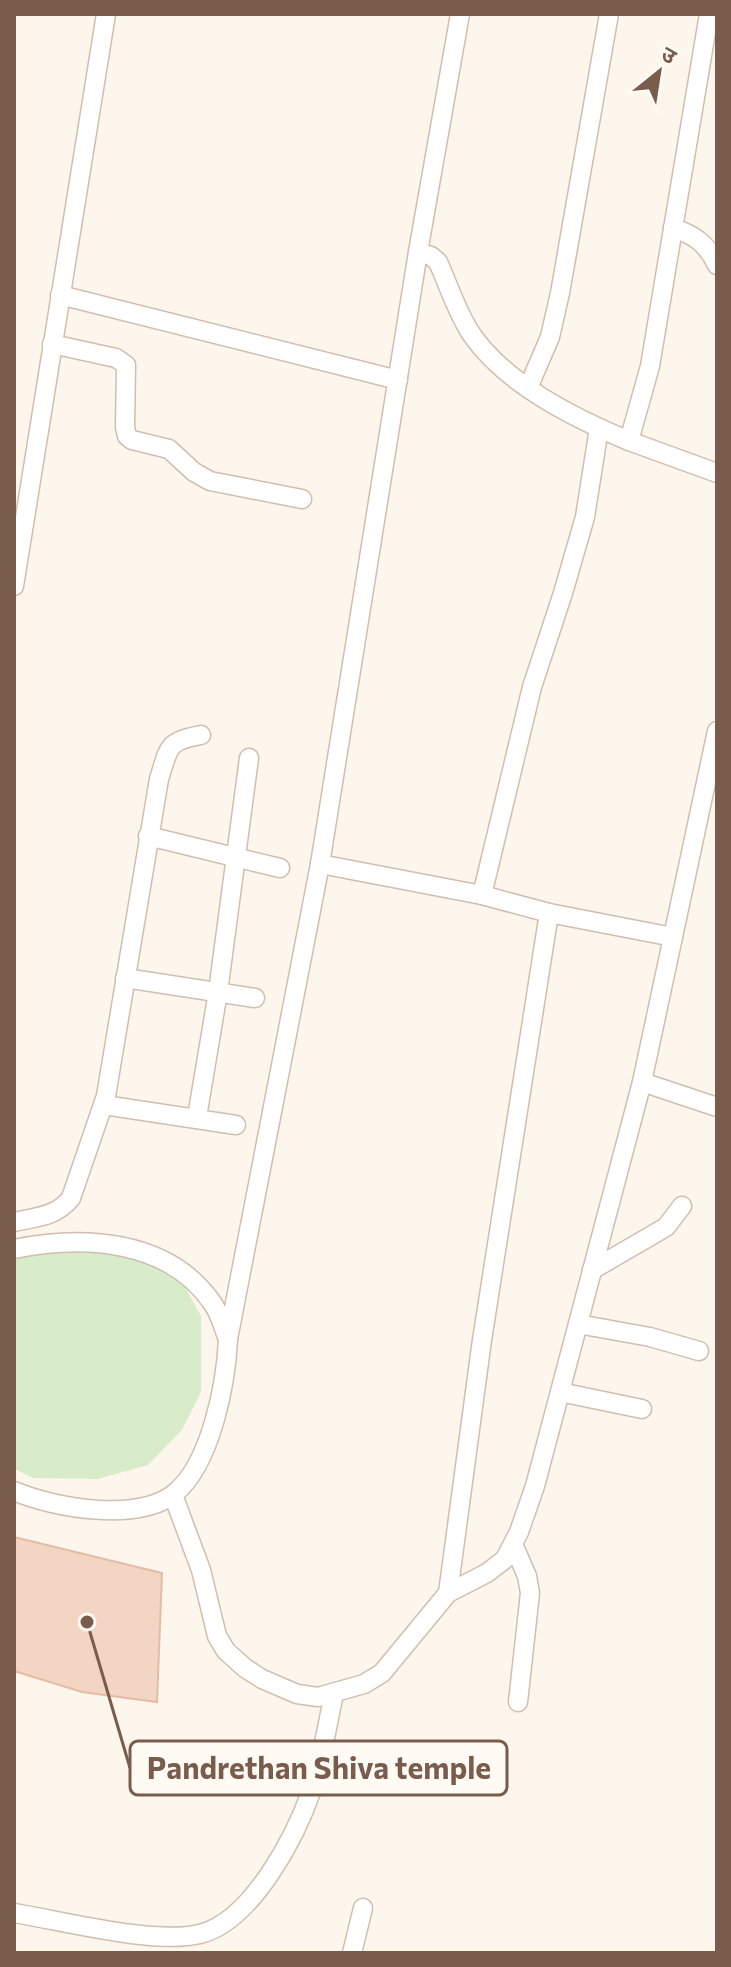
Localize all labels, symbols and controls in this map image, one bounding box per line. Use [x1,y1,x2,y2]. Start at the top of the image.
north arrow [619,32,699,112]
text: उ [657,39,683,70]
callout: Pandrethan Shiva temple [130,1741,507,1795]
text: Pandrethan Shiva temple [147,1748,491,1785]

